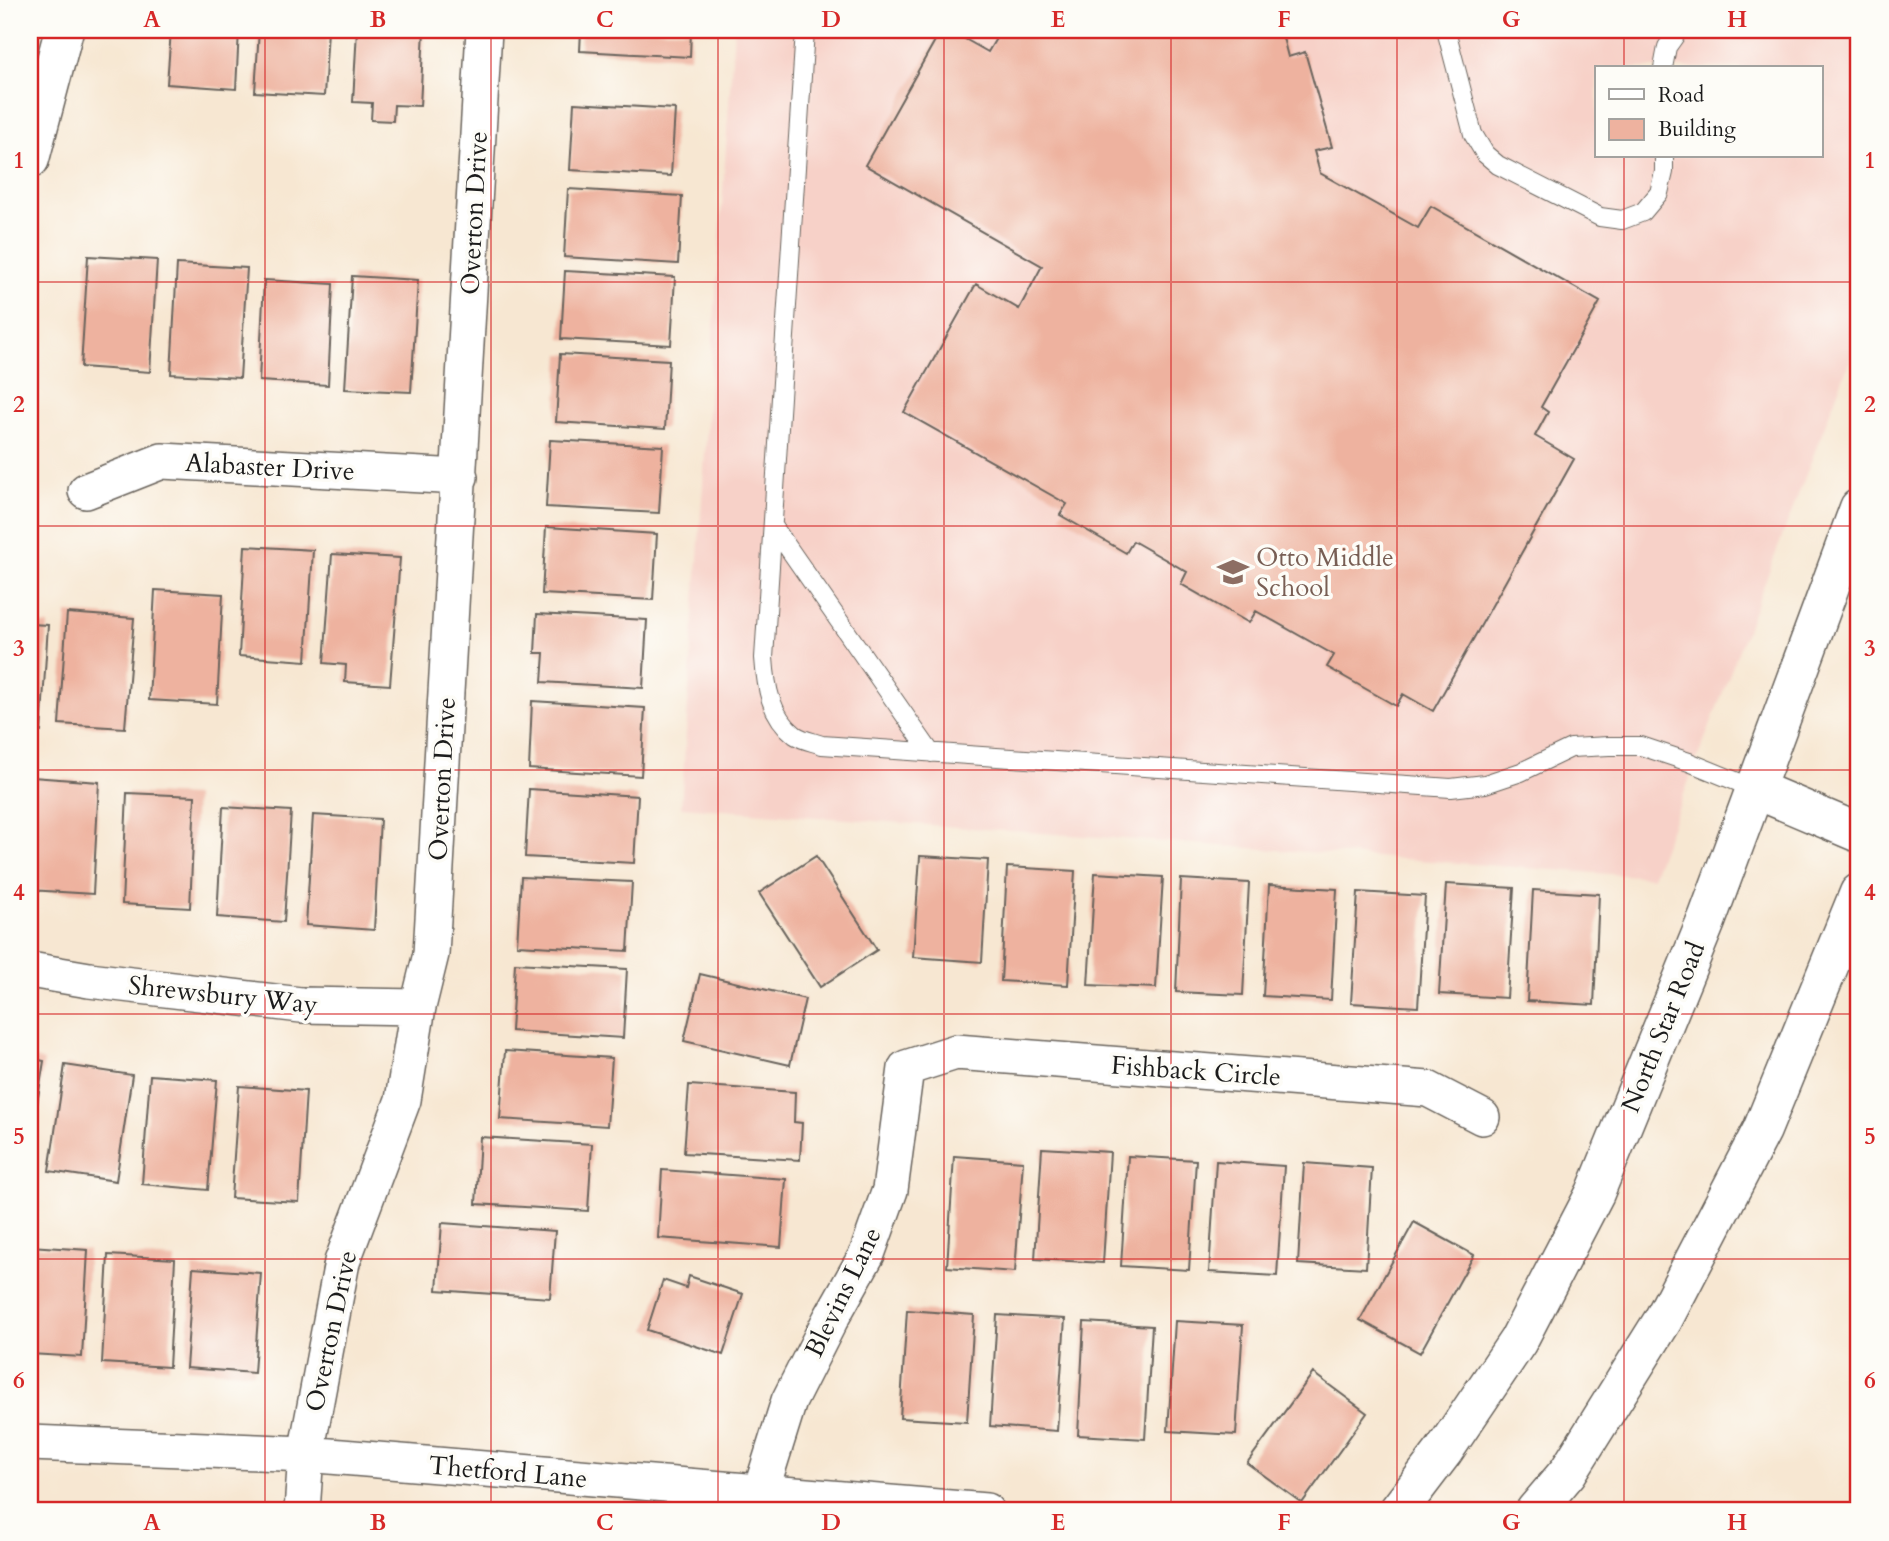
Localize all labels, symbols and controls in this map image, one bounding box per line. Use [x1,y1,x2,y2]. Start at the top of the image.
text: A [143,4,161,35]
text: B [370,4,386,35]
text: C [596,4,614,35]
text: D [821,4,841,35]
text: E [1051,4,1065,35]
text: F [1277,4,1291,35]
text: G [1502,4,1521,35]
text: H [1727,4,1747,35]
legend [1595,66,1822,158]
text: Road [1658,81,1704,110]
text: Building [1658,115,1736,144]
street label: Overton Drive [452,130,496,296]
text: 1 [13,145,25,176]
text: 1 [1864,145,1876,176]
text: 2 [13,389,25,420]
text: 2 [1864,389,1876,420]
street label: Alabaster Drive [184,445,356,489]
place label: Otto Middle School [1256,540,1394,605]
school or university icon: Otto Middle School [1216,555,1250,589]
text: 3 [13,633,25,664]
text: 3 [1864,633,1876,664]
street label: Overton Drive [420,696,464,862]
text: 4 [13,877,25,908]
text: 4 [1864,877,1876,908]
street label: North Star Road [1613,936,1713,1118]
street label: Shrewsbury Way [127,968,320,1022]
street label: Fishback Circle [1110,1048,1282,1094]
text: 5 [13,1121,25,1152]
text: 5 [1864,1121,1876,1152]
street label: Blevins Lane [796,1221,890,1363]
street label: Overton Drive [297,1247,365,1415]
text: 6 [13,1365,25,1396]
text: 6 [1864,1365,1876,1396]
street label: Thetford Lane [427,1448,589,1496]
text: A [143,1507,161,1538]
text: B [370,1507,386,1538]
text: C [596,1507,614,1538]
text: D [821,1507,841,1538]
text: E [1051,1507,1065,1538]
text: F [1277,1507,1291,1538]
text: G [1502,1507,1521,1538]
text: H [1727,1507,1747,1538]

